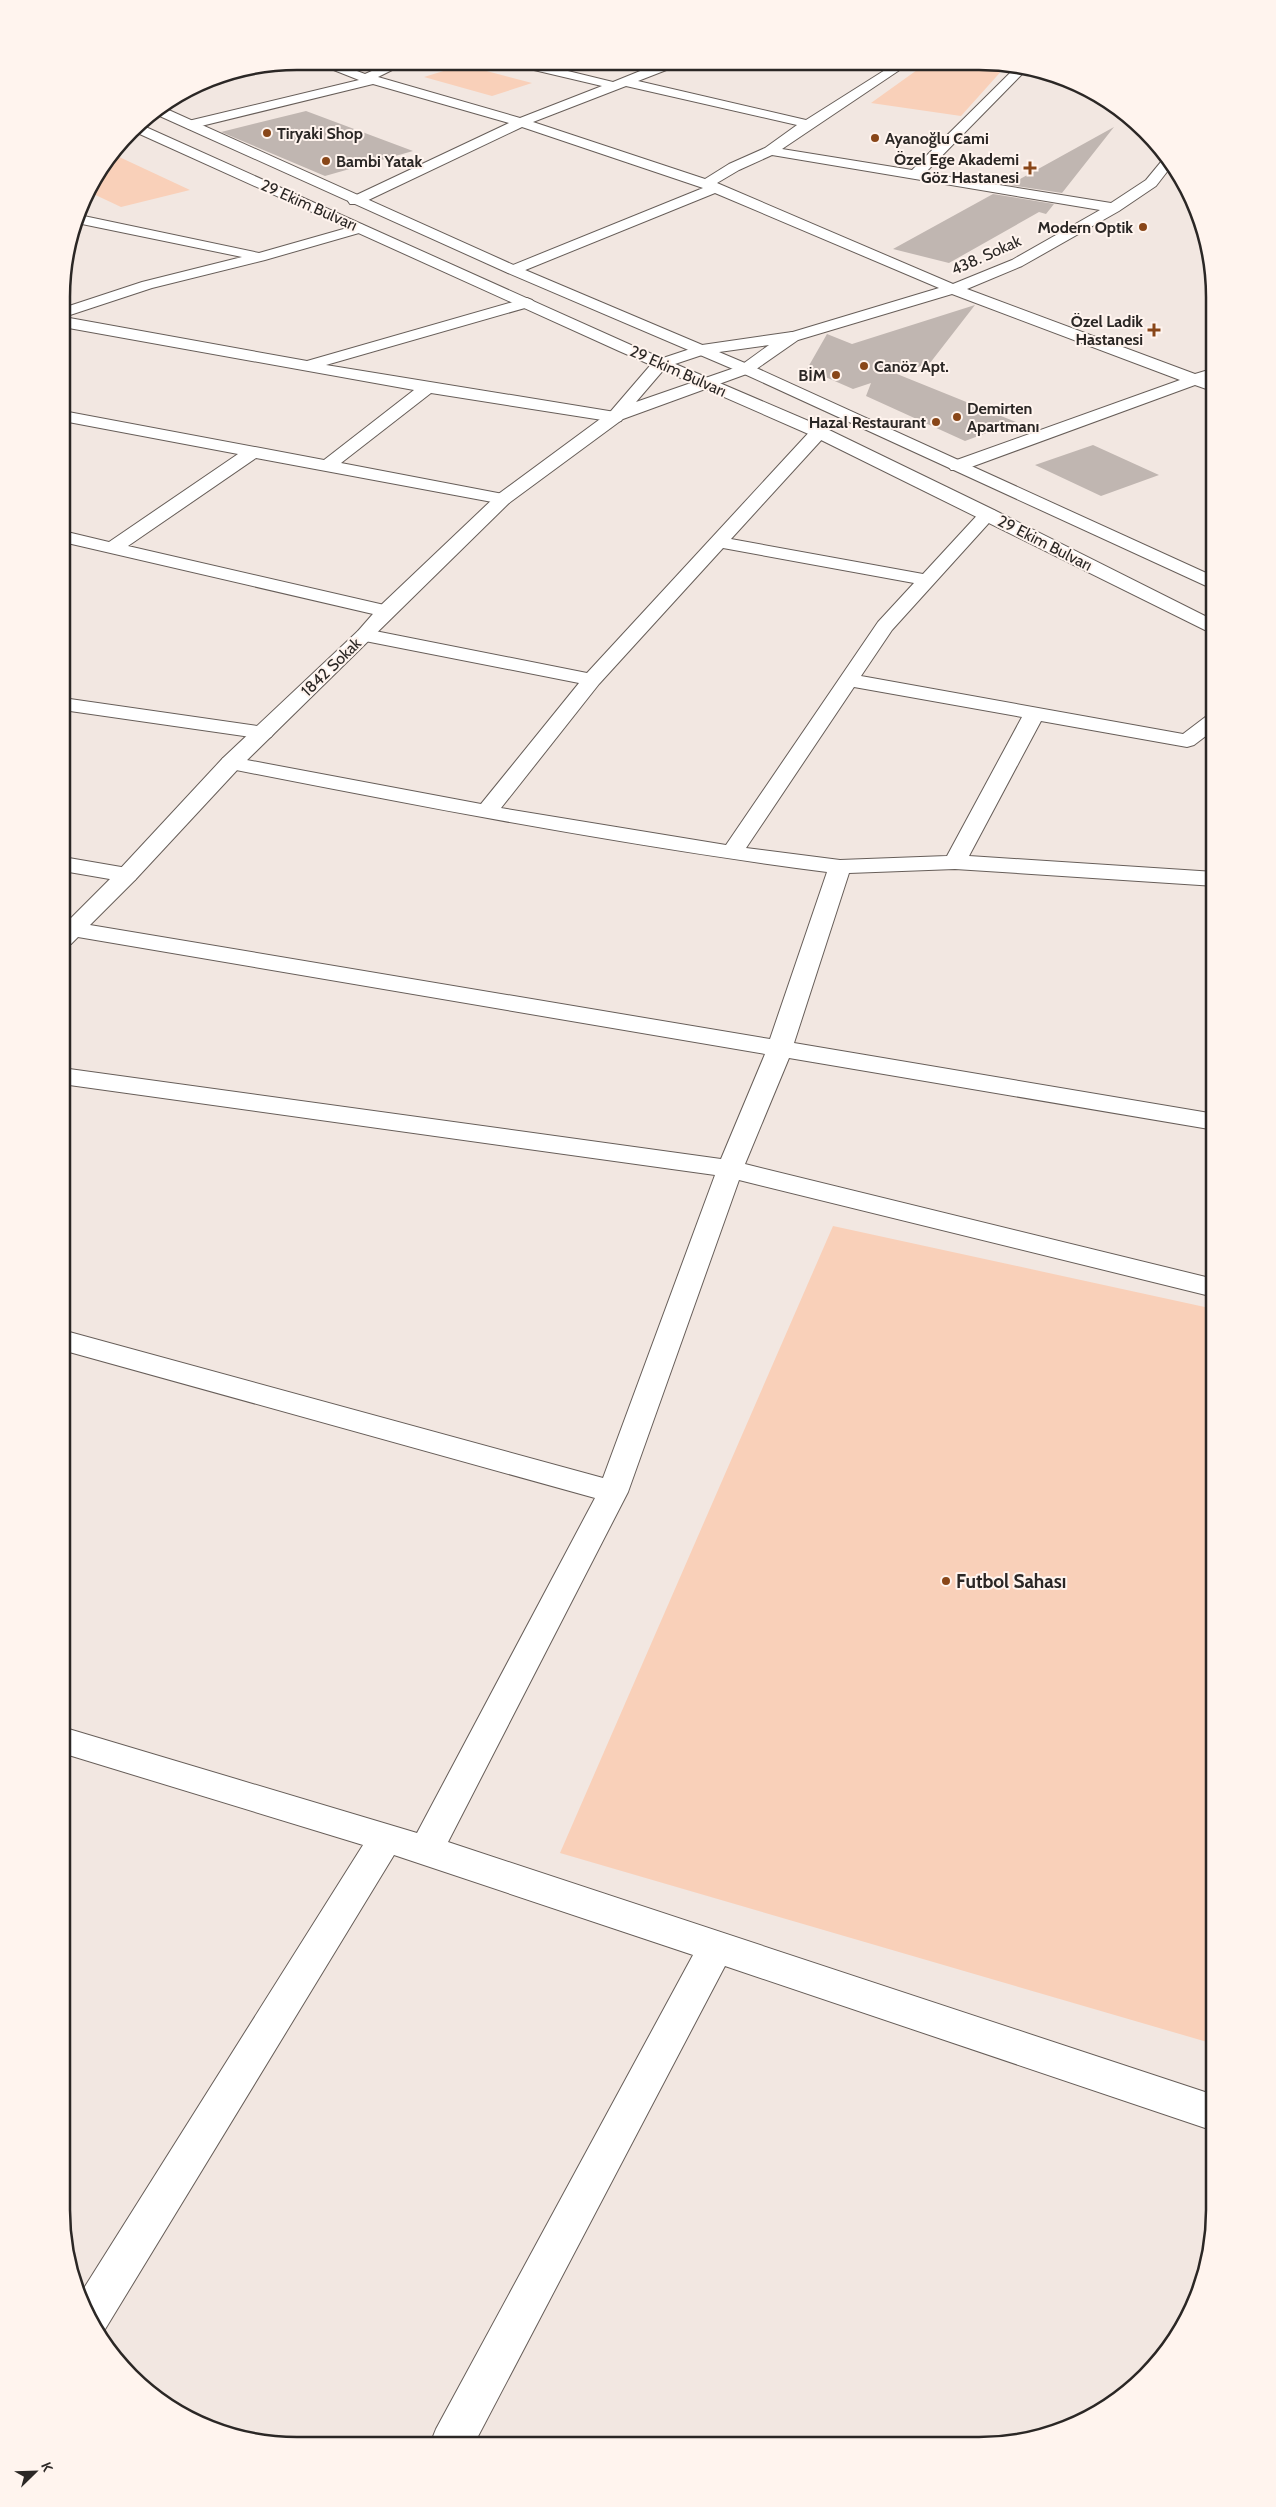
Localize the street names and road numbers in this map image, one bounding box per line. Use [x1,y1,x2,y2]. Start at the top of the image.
street label: 29 Ekim Bulvarı [258,175,360,235]
street label: 438. Sokak [948,231,1025,279]
street label: 29 Ekim Bulvarı [627,341,729,401]
street label: 29 Ekim Bulvarı [995,511,1095,575]
street label: 1842 Sokak [297,633,366,700]

